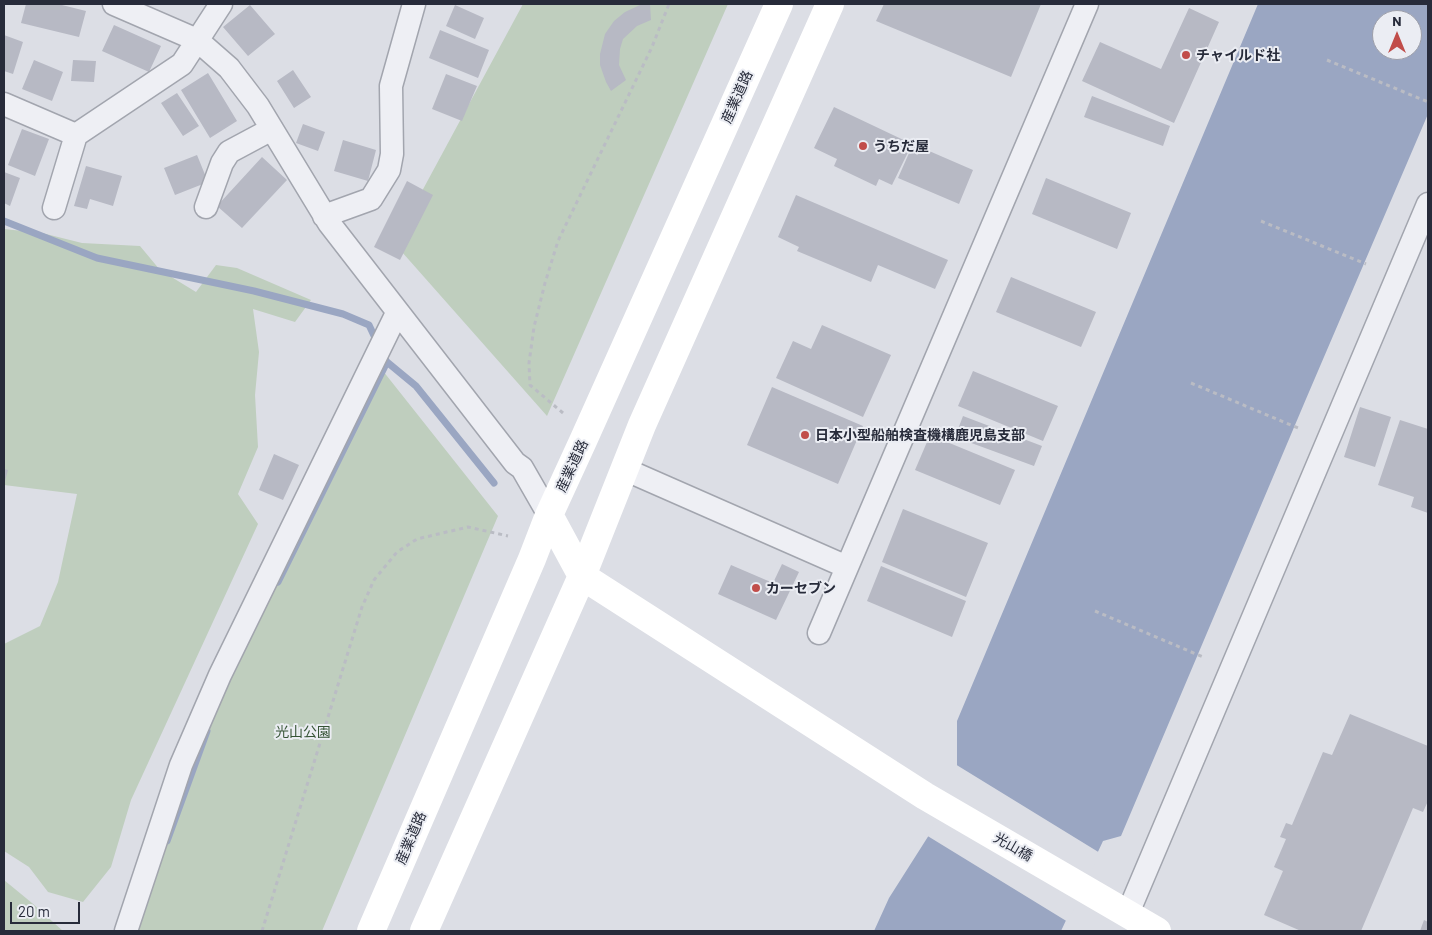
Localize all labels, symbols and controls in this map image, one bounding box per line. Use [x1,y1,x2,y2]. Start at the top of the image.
north arrow [1372,10,1422,60]
text: N [1392,12,1402,29]
place label: チャイルド社 [1196,47,1280,63]
marker: チャイルド社 [1180,49,1192,61]
street label: 産業道路 [718,68,756,126]
place label: うちだ屋 [873,138,929,154]
marker: うちだ屋 [857,140,869,152]
place label: 日本小型船舶検査機構鹿児島支部 [815,427,1025,443]
marker: 日本小型船舶検査機構鹿児島支部 [799,429,811,441]
street label: 産業道路 [553,437,591,495]
place label: カーセブン [766,580,836,596]
marker: カーセブン [750,582,762,594]
park label: 光山公園 [275,724,331,740]
street label: 産業道路 [392,809,430,867]
street label: 光山橋 [991,829,1035,865]
scale bar [12,892,82,924]
text: 20 m [18,902,50,920]

